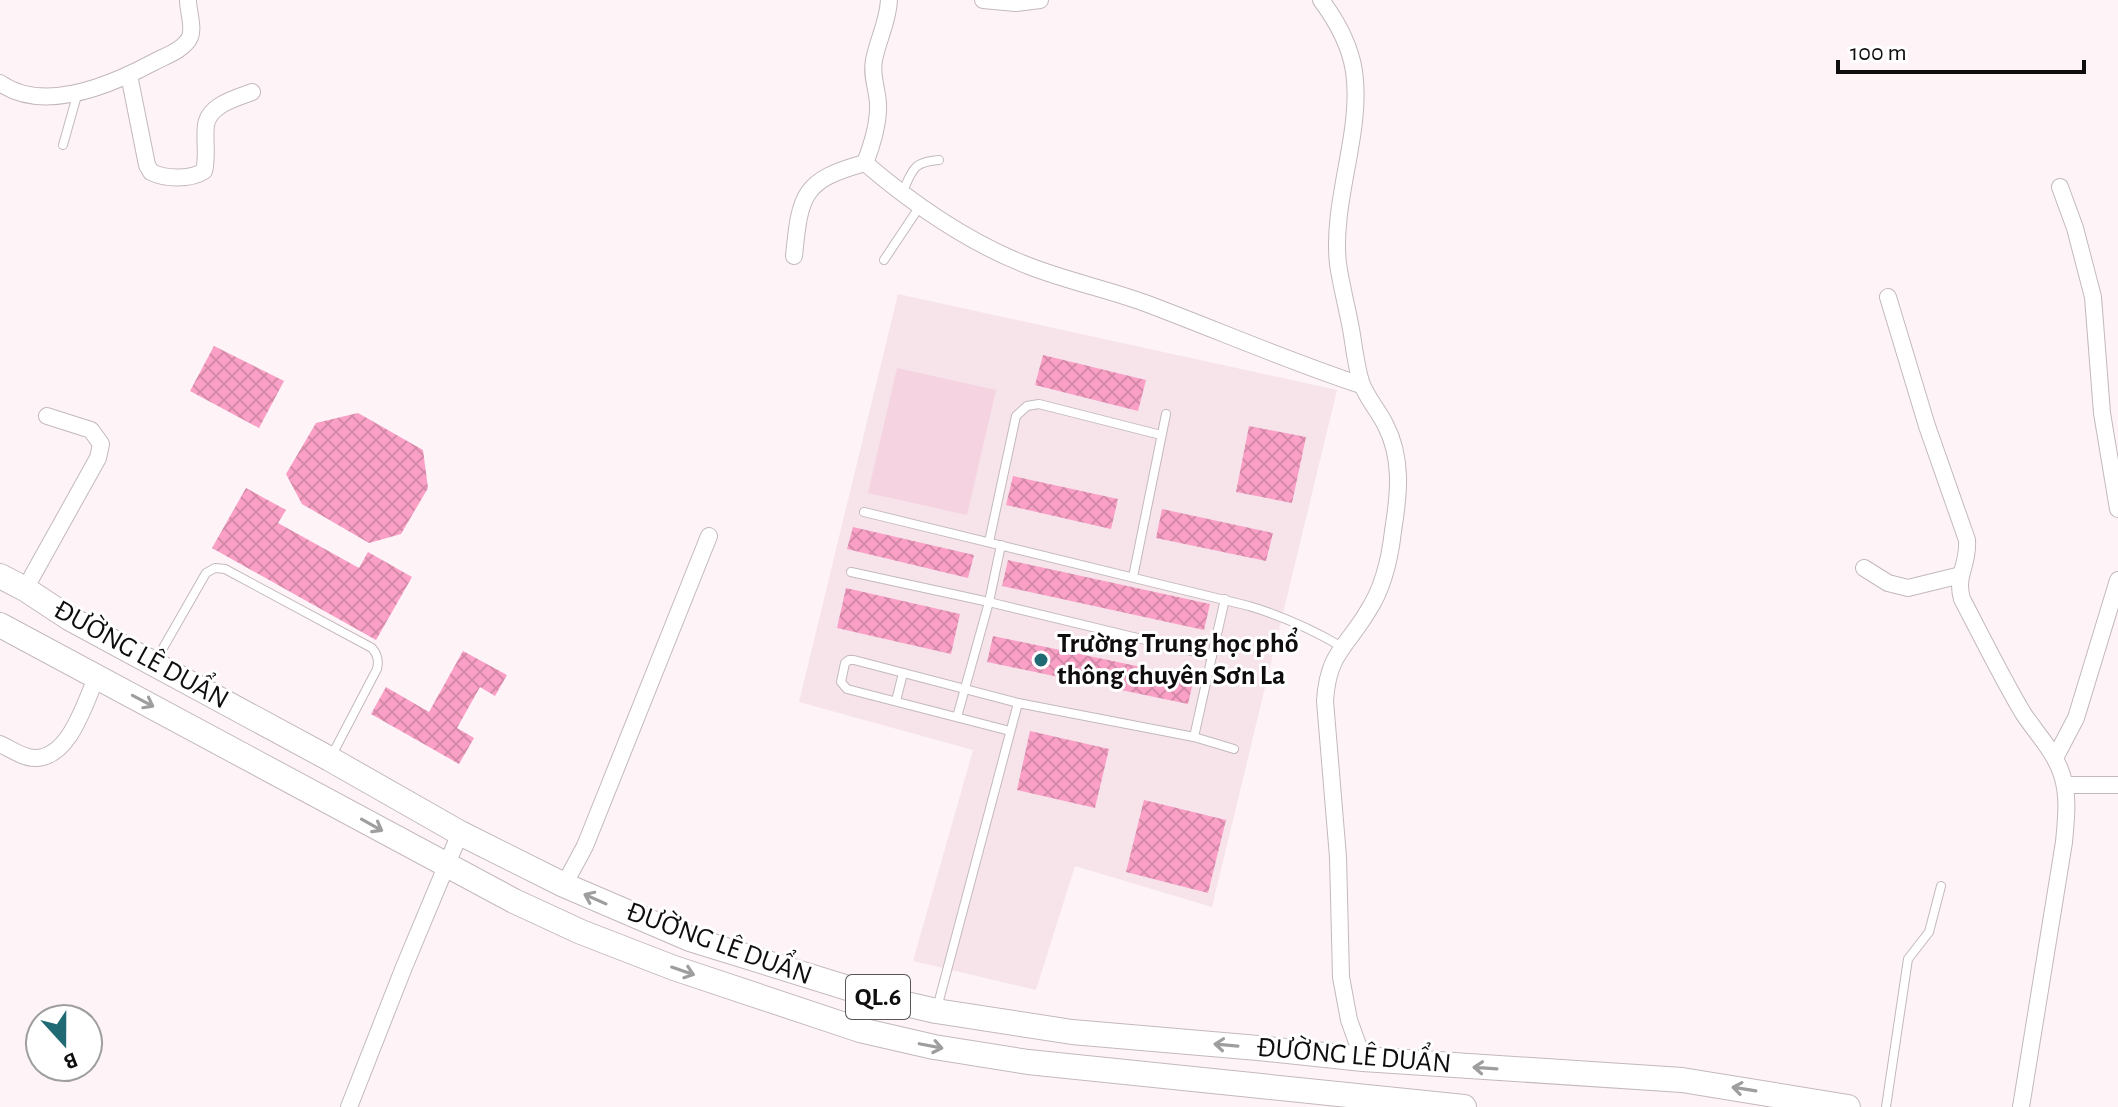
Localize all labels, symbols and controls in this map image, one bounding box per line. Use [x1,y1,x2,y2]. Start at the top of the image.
scale bar [1838,24,2084,74]
text: 100 m [1850,41,1907,65]
street label: ĐƯỜNG LÊ DUẨN [49,590,236,715]
place label: Trường Trung học phổ thông chuyên Sơn La [1057,627,1298,690]
marker: Trường Trung học phổ thông chuyên Sơn La [1032,651,1050,669]
one-way arrow [131,694,155,710]
one-way arrow [359,818,383,833]
one-way arrow [583,890,608,905]
street label: ĐƯỜNG LÊ DUẨN [623,892,818,991]
one-way arrow [670,965,695,980]
road number: QL.6 [846,975,910,1019]
north arrow [24,1003,104,1083]
street label: ĐƯỜNG LÊ DUẨN [1256,1028,1453,1078]
one-way arrow [1213,1037,1240,1052]
one-way arrow [918,1039,943,1054]
text: B [61,1048,81,1073]
one-way arrow [1472,1060,1499,1075]
one-way arrow [1732,1081,1757,1096]

